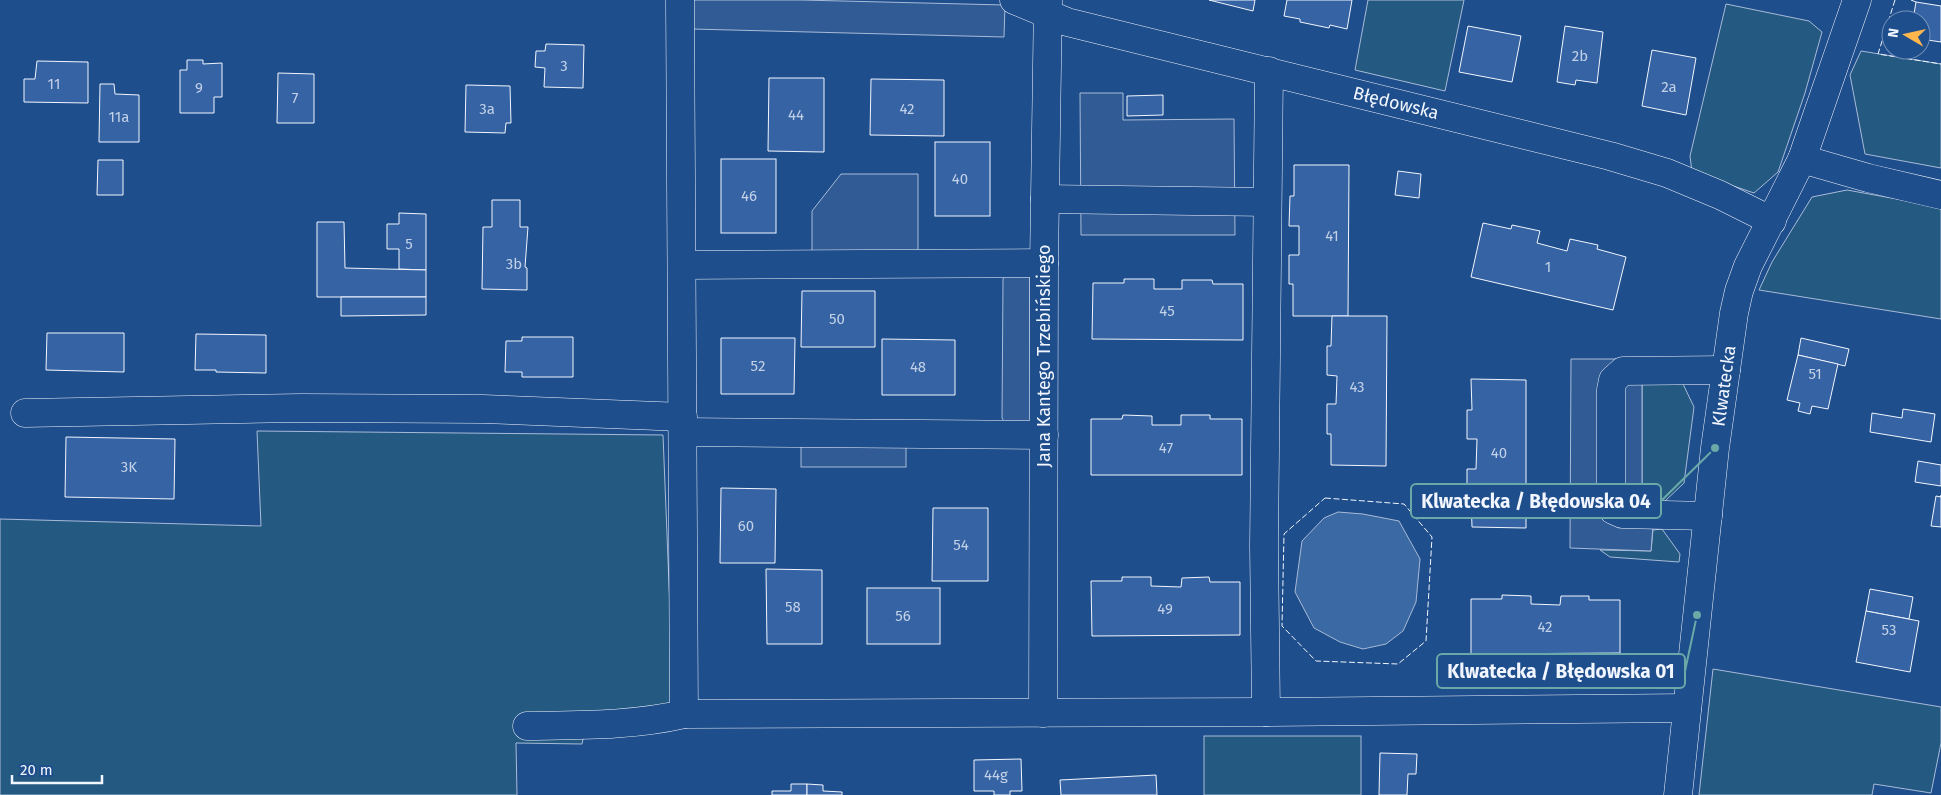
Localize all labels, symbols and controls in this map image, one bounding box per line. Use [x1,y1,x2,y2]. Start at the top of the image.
north arrow [1881,10,1931,60]
text: N [1885,27,1903,39]
house number: 2b [1572,47,1588,65]
house number: 3 [560,57,568,75]
house number: 11 [48,75,60,93]
house number: 2a [1661,78,1677,96]
house number: 9 [195,79,203,97]
street label: Błędowska [1351,82,1441,124]
house number: 7 [292,89,299,107]
house number: 3a [479,100,495,118]
house number: 42 [899,100,915,118]
house number: 44 [788,106,804,124]
house number: 11a [109,108,129,126]
house number: 40 [952,170,968,188]
house number: 46 [741,187,757,205]
house number: 41 [1325,227,1339,245]
house number: 5 [405,235,413,253]
street label: Jana Kantego Trzebińskiego [1033,244,1055,468]
house number: 3b [506,255,522,273]
house number: 1 [1545,258,1551,276]
house number: 45 [1159,302,1175,320]
house number: 50 [829,310,845,328]
street label: Klwatecka [1707,344,1741,428]
house number: 52 [751,357,765,375]
house number: 48 [910,358,926,376]
house number: 51 [1808,365,1822,383]
house number: 43 [1349,378,1365,396]
house number: 47 [1159,439,1173,457]
house number: 40 [1491,444,1507,462]
house number: 3K [121,458,137,476]
callout: Klwatecka / Błędowska 04 [1411,484,1661,518]
text: Klwatecka / Błędowska 04 [1421,490,1651,513]
house number: 60 [738,517,754,535]
house number: 54 [953,536,969,554]
house number: 58 [785,598,801,616]
house number: 49 [1157,600,1173,618]
house number: 56 [895,607,911,625]
house number: 42 [1537,618,1553,636]
house number: 53 [1882,621,1896,639]
callout: Klwatecka / Błędowska 01 [1437,654,1685,688]
text: Klwatecka / Błędowska 01 [1447,660,1675,683]
scale bar [12,752,102,784]
text: 20 m [20,761,53,779]
house number: 44g [984,766,1008,784]

